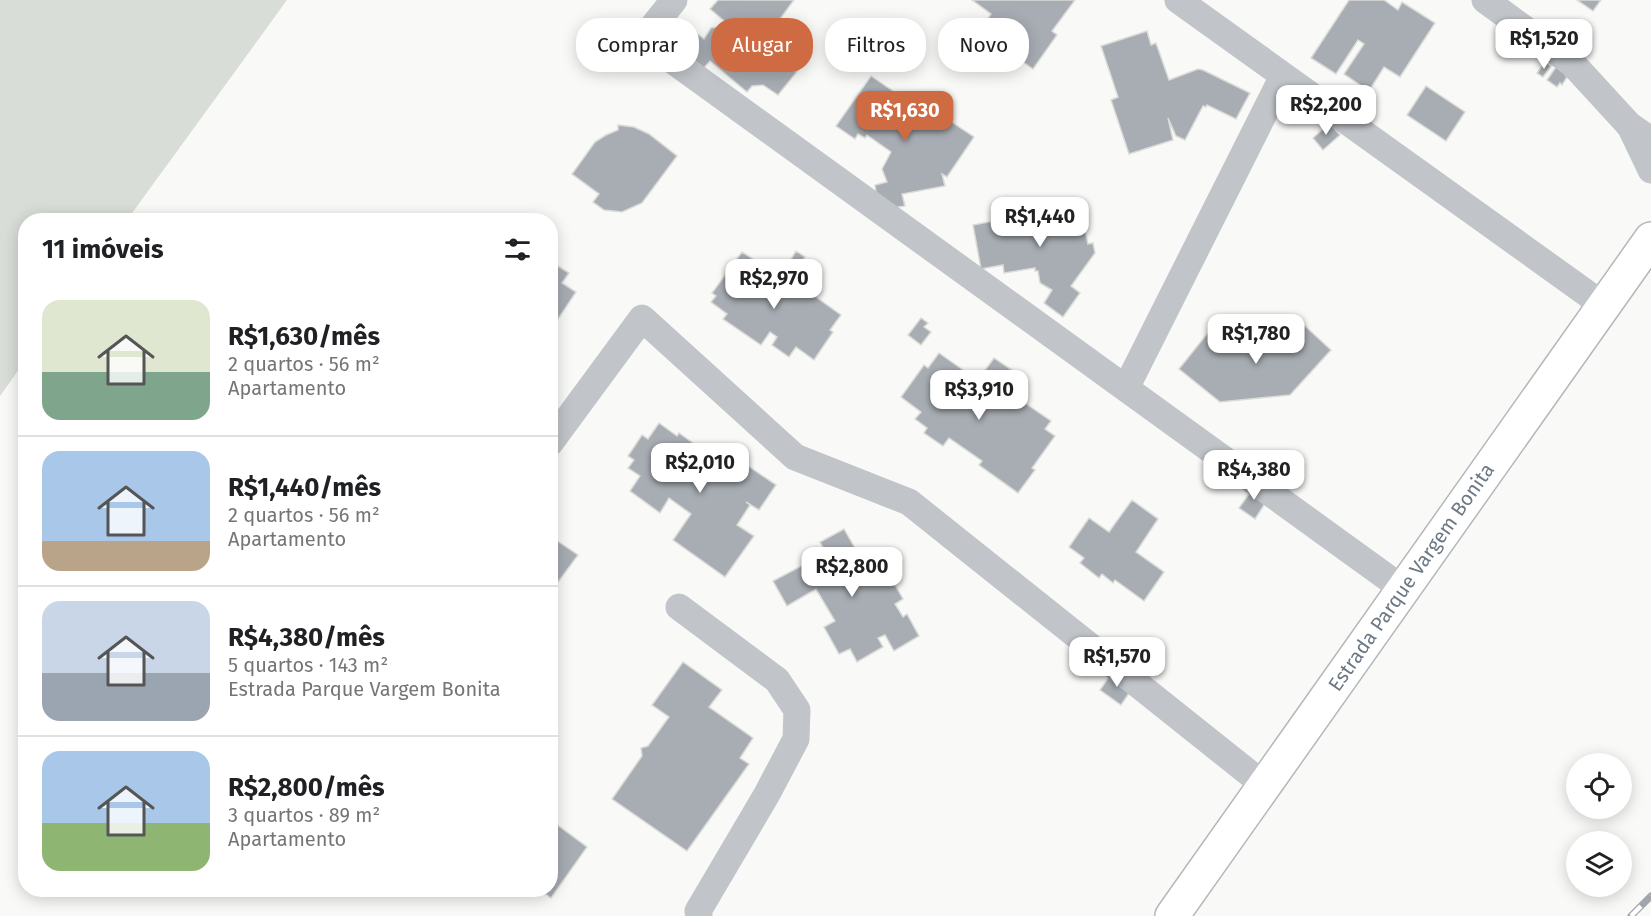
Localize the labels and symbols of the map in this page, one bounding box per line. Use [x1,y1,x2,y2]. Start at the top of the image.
pin: R$1,520 [1489,19,1599,70]
pin: R$2,200 [1271,85,1381,136]
pin: R$1,630 [850,91,960,142]
pin: R$1,440 [985,197,1095,248]
pin: R$2,970 [719,259,829,310]
pin: R$1,780 [1201,314,1311,365]
pin: R$3,910 [924,370,1034,421]
pin: R$2,010 [645,443,755,494]
pin: R$4,380 [1199,450,1309,501]
street label: Estrada Parque Vargem Bonita [1323,458,1499,696]
pin: R$2,800 [797,547,907,598]
pin: R$1,570 [1062,637,1172,688]

